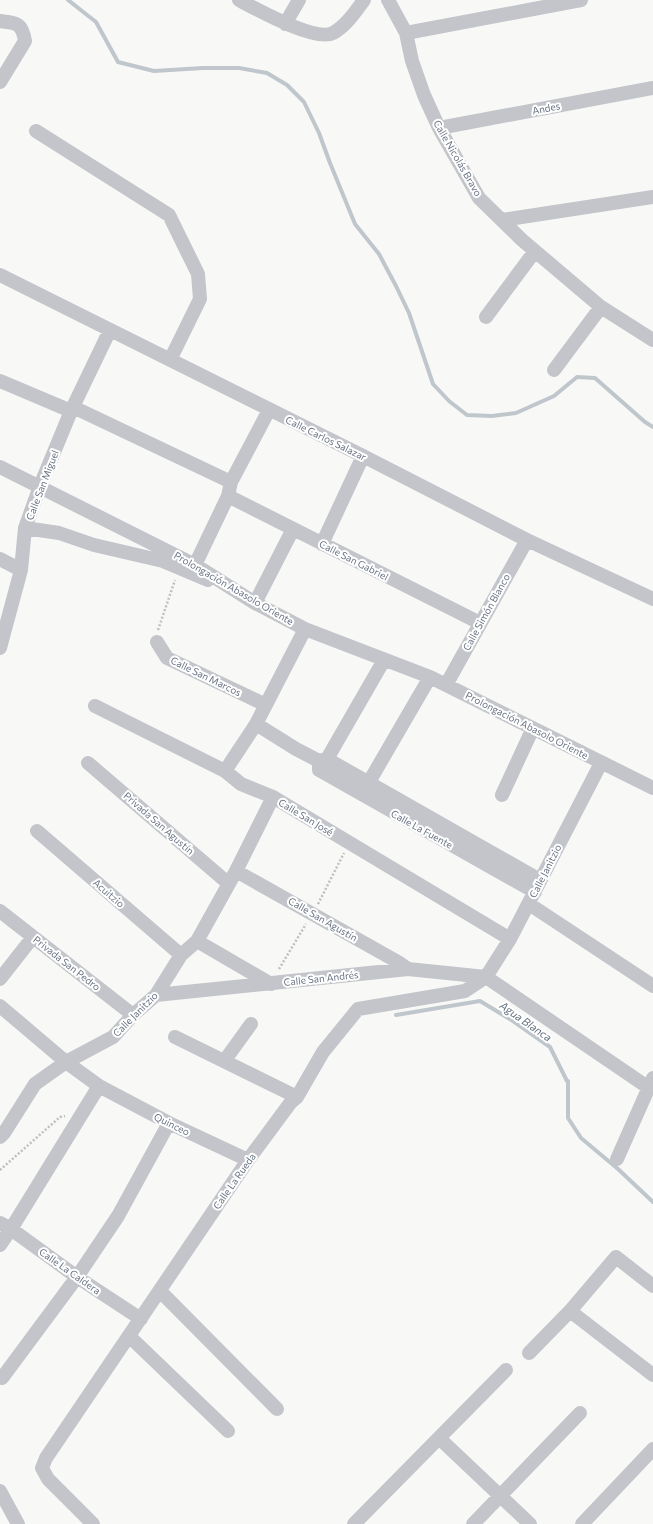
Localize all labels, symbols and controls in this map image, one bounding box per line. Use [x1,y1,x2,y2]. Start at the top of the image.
street label: Andes [531,99,561,117]
street label: Calle Nicolás Bravo [431,118,485,198]
street label: Calle Carlos Salazar [284,413,368,463]
street label: Calle San Miguel [23,448,61,522]
street label: Calle San Gabriel [317,537,391,583]
street label: Prolongación Abasolo Oriente [172,549,296,627]
street label: Calle Simón Blanco [460,571,512,653]
street label: Calle San Marcos [169,654,244,698]
street label: Prolongación Abasolo Oriente [464,689,590,761]
street label: Privada San Agustín [121,789,197,857]
street label: Calle San José [276,796,336,838]
street label: Calle La Fuente [389,807,455,851]
street label: Calle Janitzio [526,842,564,900]
street label: Acuitzio [91,876,127,910]
street label: Calle San Agustín [286,894,360,944]
street label: Privada San Pedro [31,933,103,993]
street label: Calle San Andrés [283,968,359,988]
street label: Calle Janitzio [110,989,160,1039]
water label: Agua Blanca [497,998,555,1044]
street label: Quinceo [152,1110,192,1138]
street label: Calle La Rueda [210,1151,258,1211]
street label: Calle La Caldera [37,1245,103,1297]

